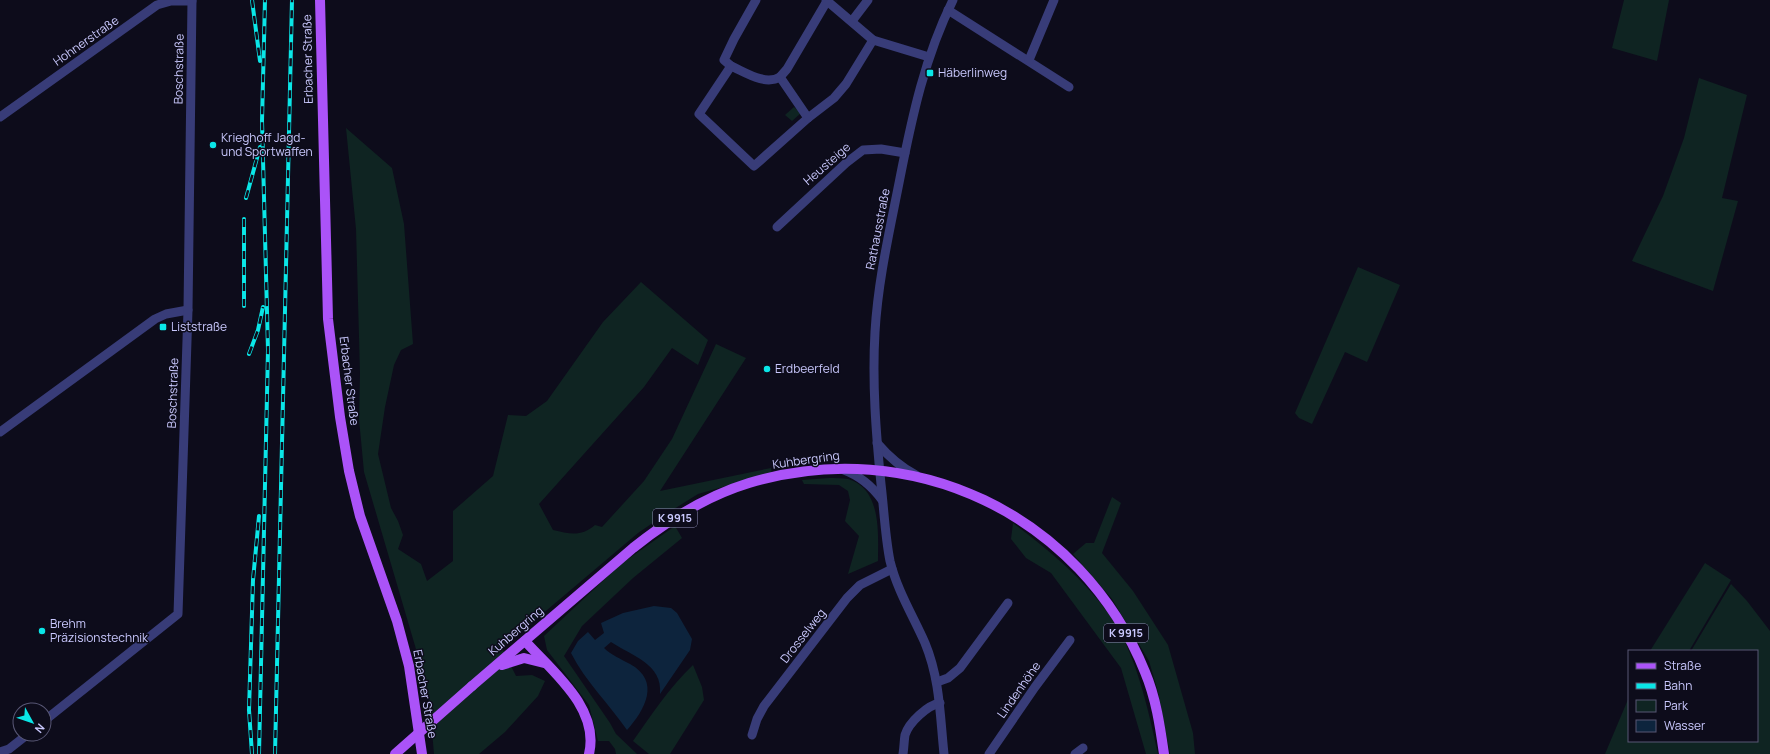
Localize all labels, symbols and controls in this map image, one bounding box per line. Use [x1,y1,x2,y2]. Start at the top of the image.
street label: Hohnerstraße [49,12,122,70]
street label: Erbacher Straße [298,14,317,104]
street label: Boschstraße [169,34,188,104]
place label: Häberlinweg [938,64,1007,81]
marker: Häberlinweg [925,68,935,78]
place label: Krieghoff Jagd- und Sportwaffen [221,129,313,160]
street label: Heusteige [800,138,854,189]
marker: Krieghoff Jagd- und Sportwaffen [208,140,218,150]
street label: Rathausstraße [861,187,894,271]
place label: Liststraße [171,318,227,335]
marker: Liststraße [158,322,168,332]
street label: Erbacher Straße [336,335,363,426]
street label: Boschstraße [163,357,182,429]
place label: Erdbeerfeld [775,360,840,377]
marker: Erdbeerfeld [762,364,772,374]
street label: Kuhbergring [771,446,841,473]
road number: K 9915 [653,509,697,527]
street label: Kuhbergring [485,602,547,659]
street label: Drosselweg [776,605,829,666]
place label: Brehm Präzisionstechnik [50,615,149,646]
road number: K 9915 [1104,624,1148,642]
marker: Brehm Präzisionstechnik [37,626,47,636]
street label: Erbacher Straße [409,648,442,740]
legend [1628,650,1758,742]
text: Straße [1664,657,1701,674]
street label: Lindenhöhe [993,658,1044,721]
text: Bahn [1664,677,1692,694]
text: Park [1664,697,1689,714]
north arrow [12,702,52,742]
text: Wasser [1664,717,1706,734]
text: N [32,721,48,737]

